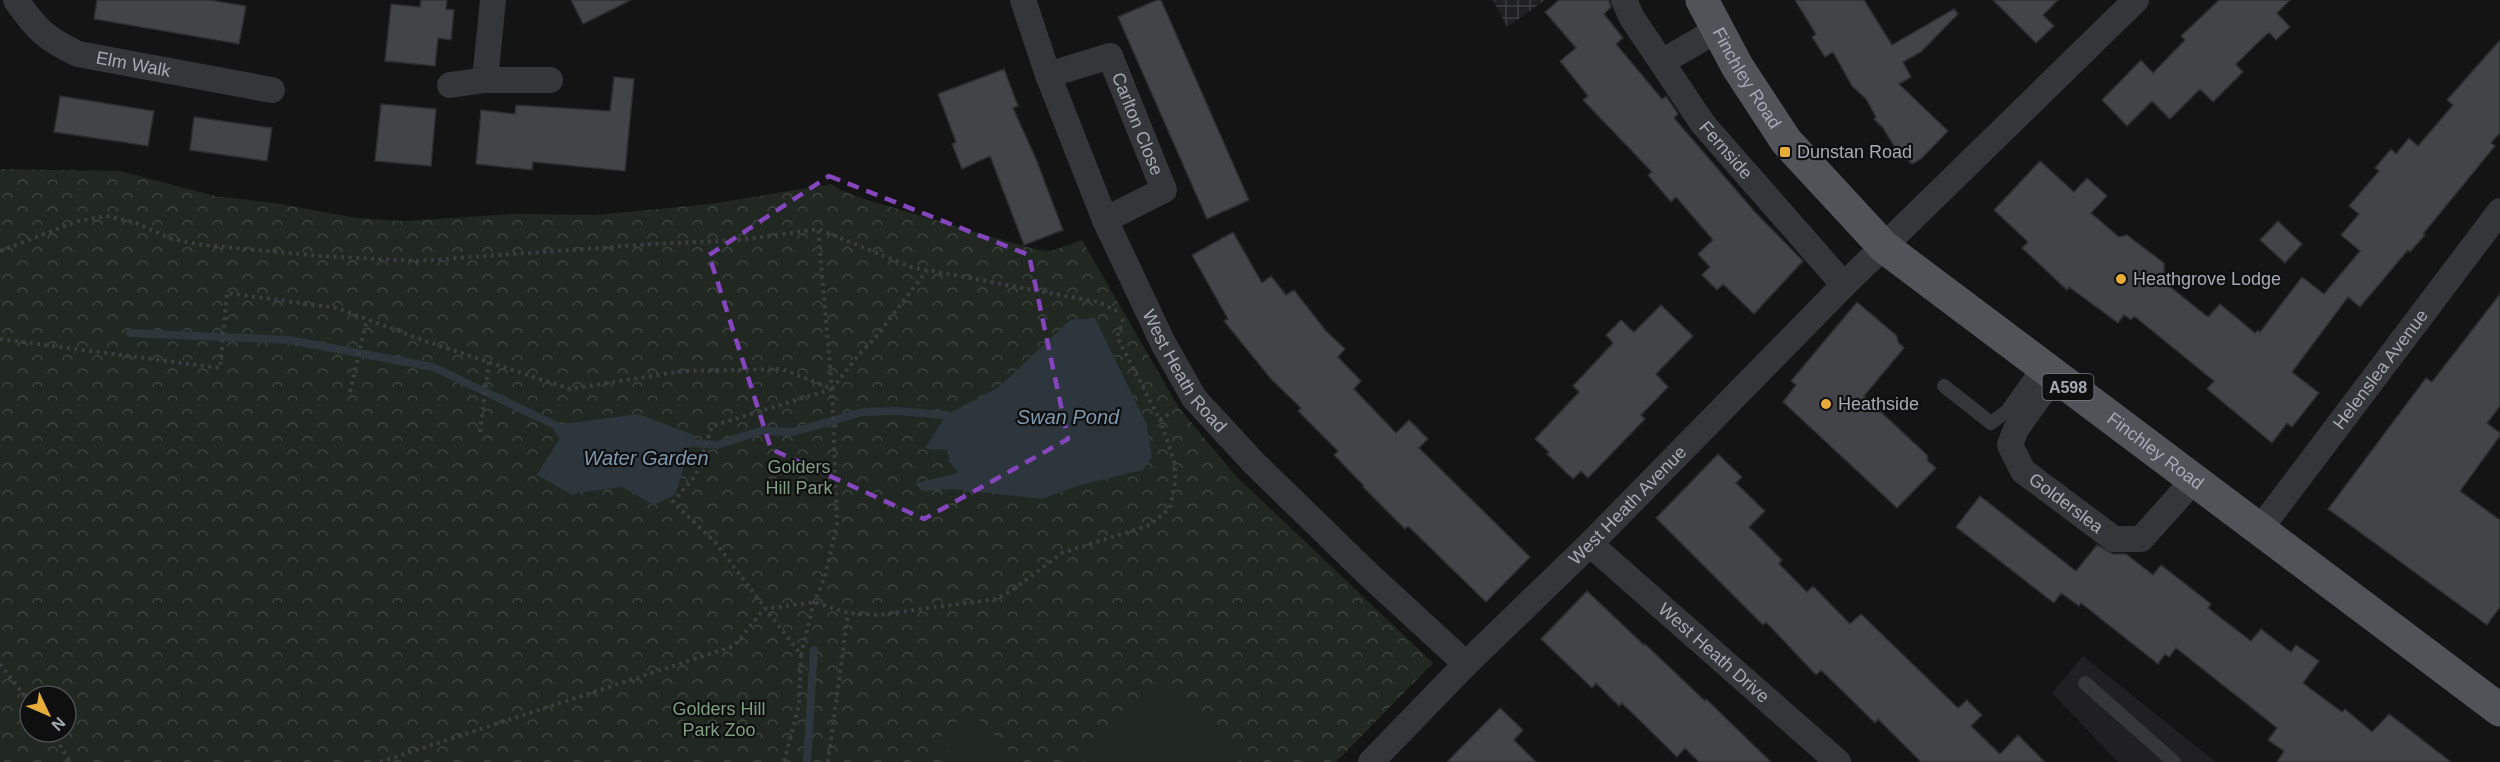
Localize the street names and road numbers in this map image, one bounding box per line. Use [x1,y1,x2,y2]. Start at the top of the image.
street label: Finchley Road [1708,24,1785,132]
street label: Elm Walk [95,48,173,81]
street label: Carlton Close [1108,70,1167,178]
street label: Fernside [1695,117,1756,183]
street label: West Heath Road [1139,306,1230,436]
street label: Helenslea Avenue [2329,306,2432,433]
road number: A598 [2042,374,2094,400]
street label: Finchley Road [2103,408,2207,493]
street label: West Heath Avenue [1565,442,1690,569]
street label: Golderslea [2025,469,2108,538]
street label: West Heath Drive [1654,599,1773,707]

